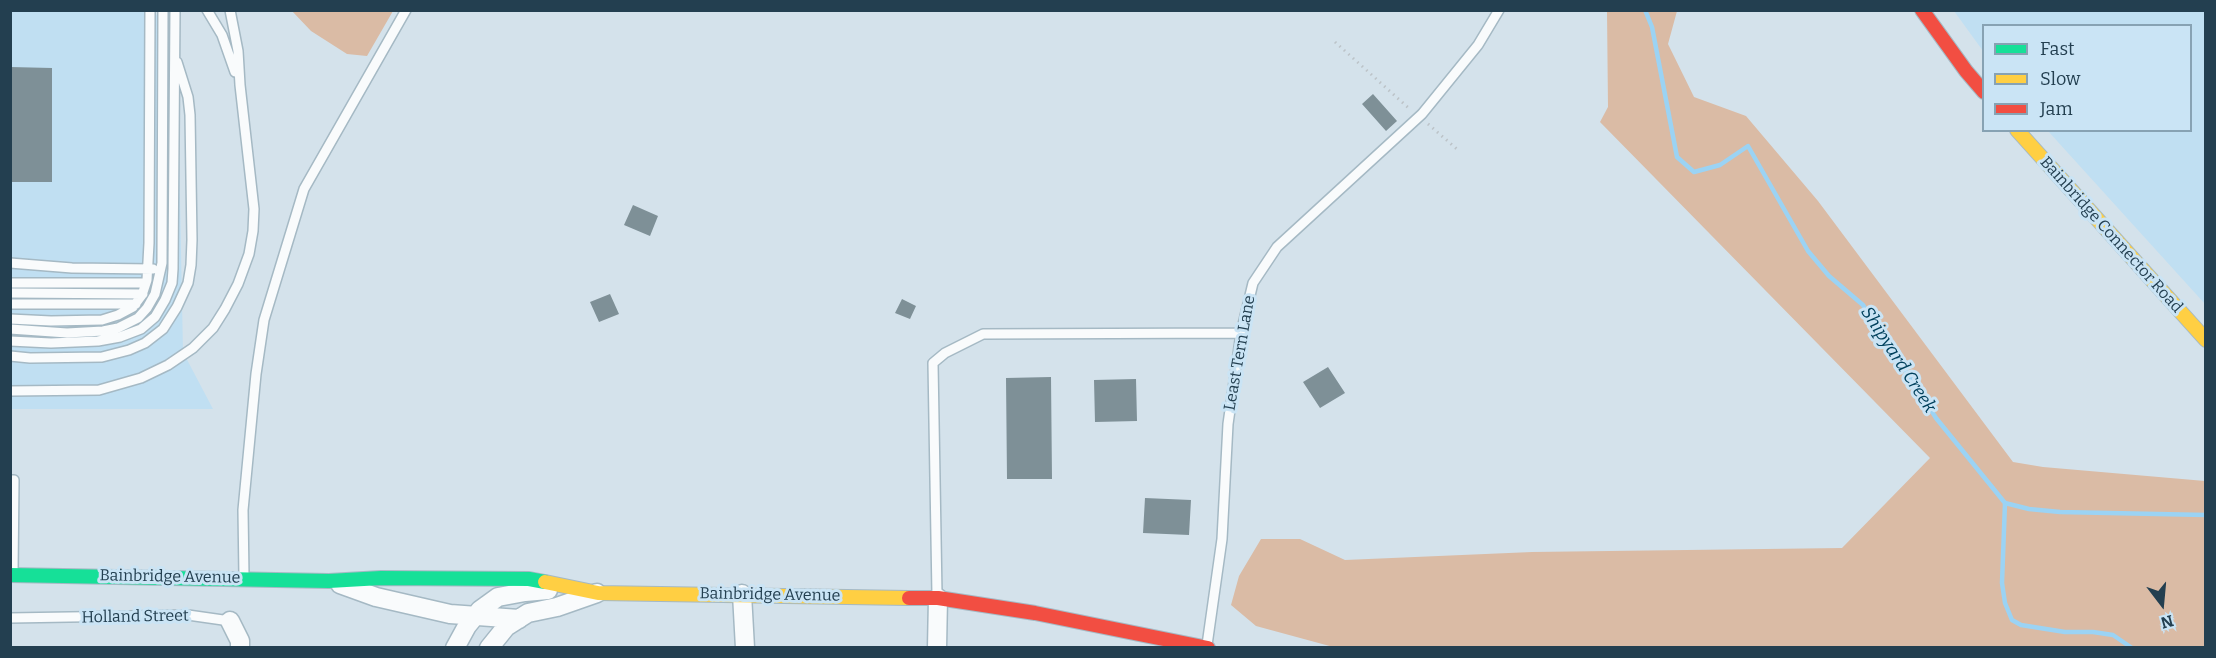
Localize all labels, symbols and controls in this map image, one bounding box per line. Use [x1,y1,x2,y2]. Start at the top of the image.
legend [1982,24,2192,132]
text: Fast [2040,38,2075,60]
text: Slow [2040,68,2080,90]
text: Jam [2040,98,2073,120]
street label: Bainbridge Connector Road [2036,153,2186,317]
street label: Least Tern Lane [1220,294,1260,412]
water label: Shipyard Creek [1856,303,1940,417]
street label: Bainbridge Avenue [99,566,241,588]
north arrow [2132,574,2192,634]
street label: Bainbridge Avenue [699,584,841,606]
street label: Holland Street [81,606,189,628]
text: N [2159,611,2176,633]

